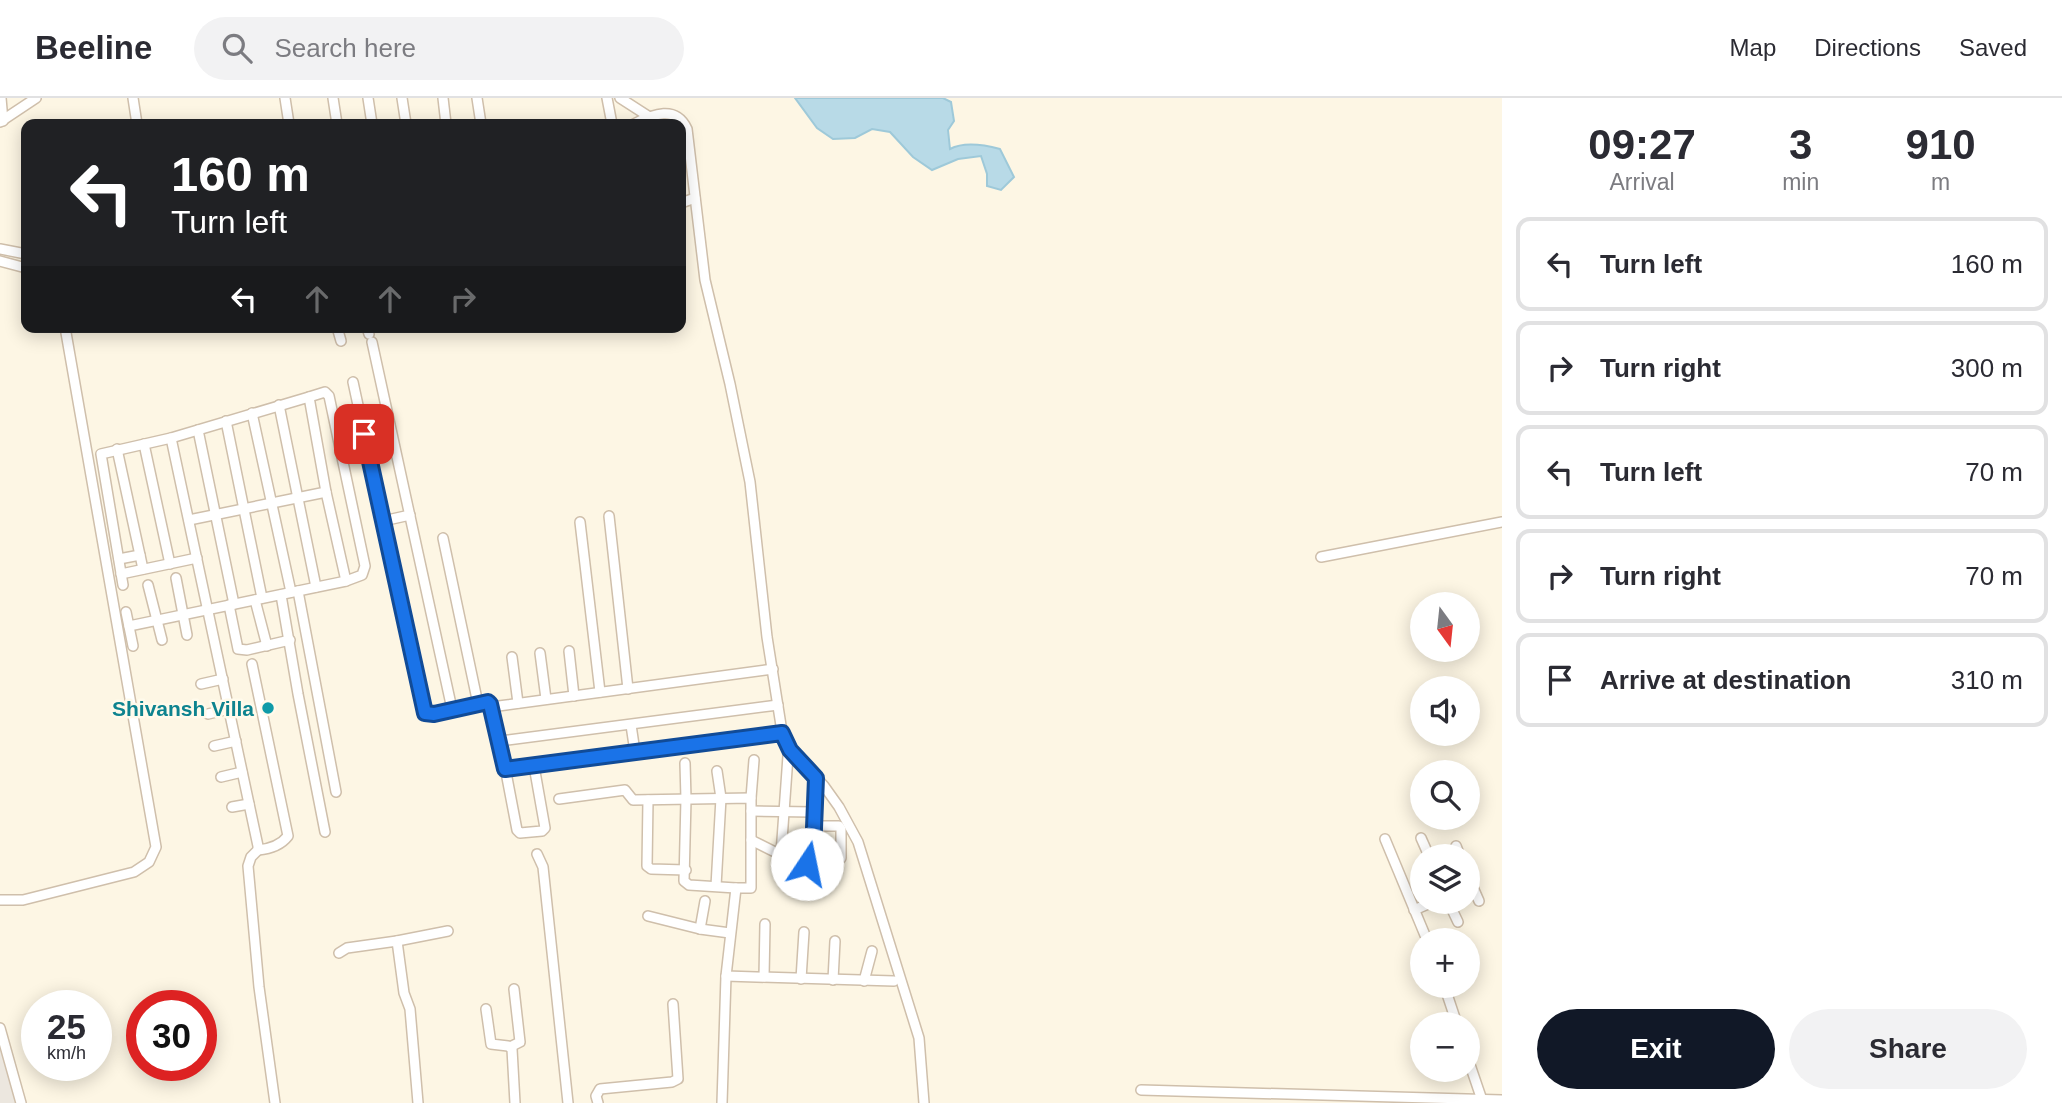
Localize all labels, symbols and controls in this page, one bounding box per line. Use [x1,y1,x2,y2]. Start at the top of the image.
search box [194,17,684,80]
text: Beeline [35,29,152,66]
icon: search [218,29,256,67]
text: Search here [274,33,416,63]
text: Map [1730,34,1776,61]
text: Directions [1814,34,1921,61]
text: Saved [1959,34,2027,61]
text: 09:27 [1588,121,1696,168]
text: 3 [1789,121,1812,168]
text: 910 [1906,121,1976,168]
icon: left [56,147,147,238]
text: 160 m [171,147,310,201]
text: Arrival [1609,169,1675,195]
text: min [1782,169,1819,195]
text: m [1931,169,1950,195]
text: Turn left [171,204,287,240]
icon: left [1541,245,1579,283]
text: Turn left [1600,249,1702,279]
text: 160 m [1951,249,2023,279]
icon: left [225,280,263,318]
icon: ahead [298,280,336,318]
icon: ahead [371,280,409,318]
icon: right [444,280,482,318]
icon: right [1541,349,1579,387]
text: Turn right [1600,353,1721,383]
text: 300 m [1951,353,2023,383]
pin [334,404,394,464]
icon: arrive [345,415,383,453]
icon: left [1541,453,1579,491]
text: Turn left [1600,457,1702,487]
text: 70 m [1965,457,2023,487]
icon: right [1541,557,1579,595]
text: Turn right [1600,561,1721,591]
text: 70 m [1965,561,2023,591]
north arrow [1410,592,1480,662]
map controls [1410,592,1480,1082]
icon: arrive [1541,661,1579,699]
text: Arrive at destination [1600,665,1851,695]
text: 310 m [1951,665,2023,695]
button: sound [1410,676,1480,746]
place label: Shivansh Villa [112,697,254,720]
marker: Shivansh Villa [260,700,276,716]
button: search [1410,760,1480,830]
position arrow [770,827,844,901]
button: layers [1410,844,1480,914]
button: + [1410,928,1480,998]
speed limit sign: 30 [126,990,217,1081]
text: 25 [47,1007,86,1046]
button: Exit [1537,1009,1775,1089]
button: Share [1789,1009,2027,1089]
button: − [1410,1012,1480,1082]
text: km/h [47,1043,86,1063]

